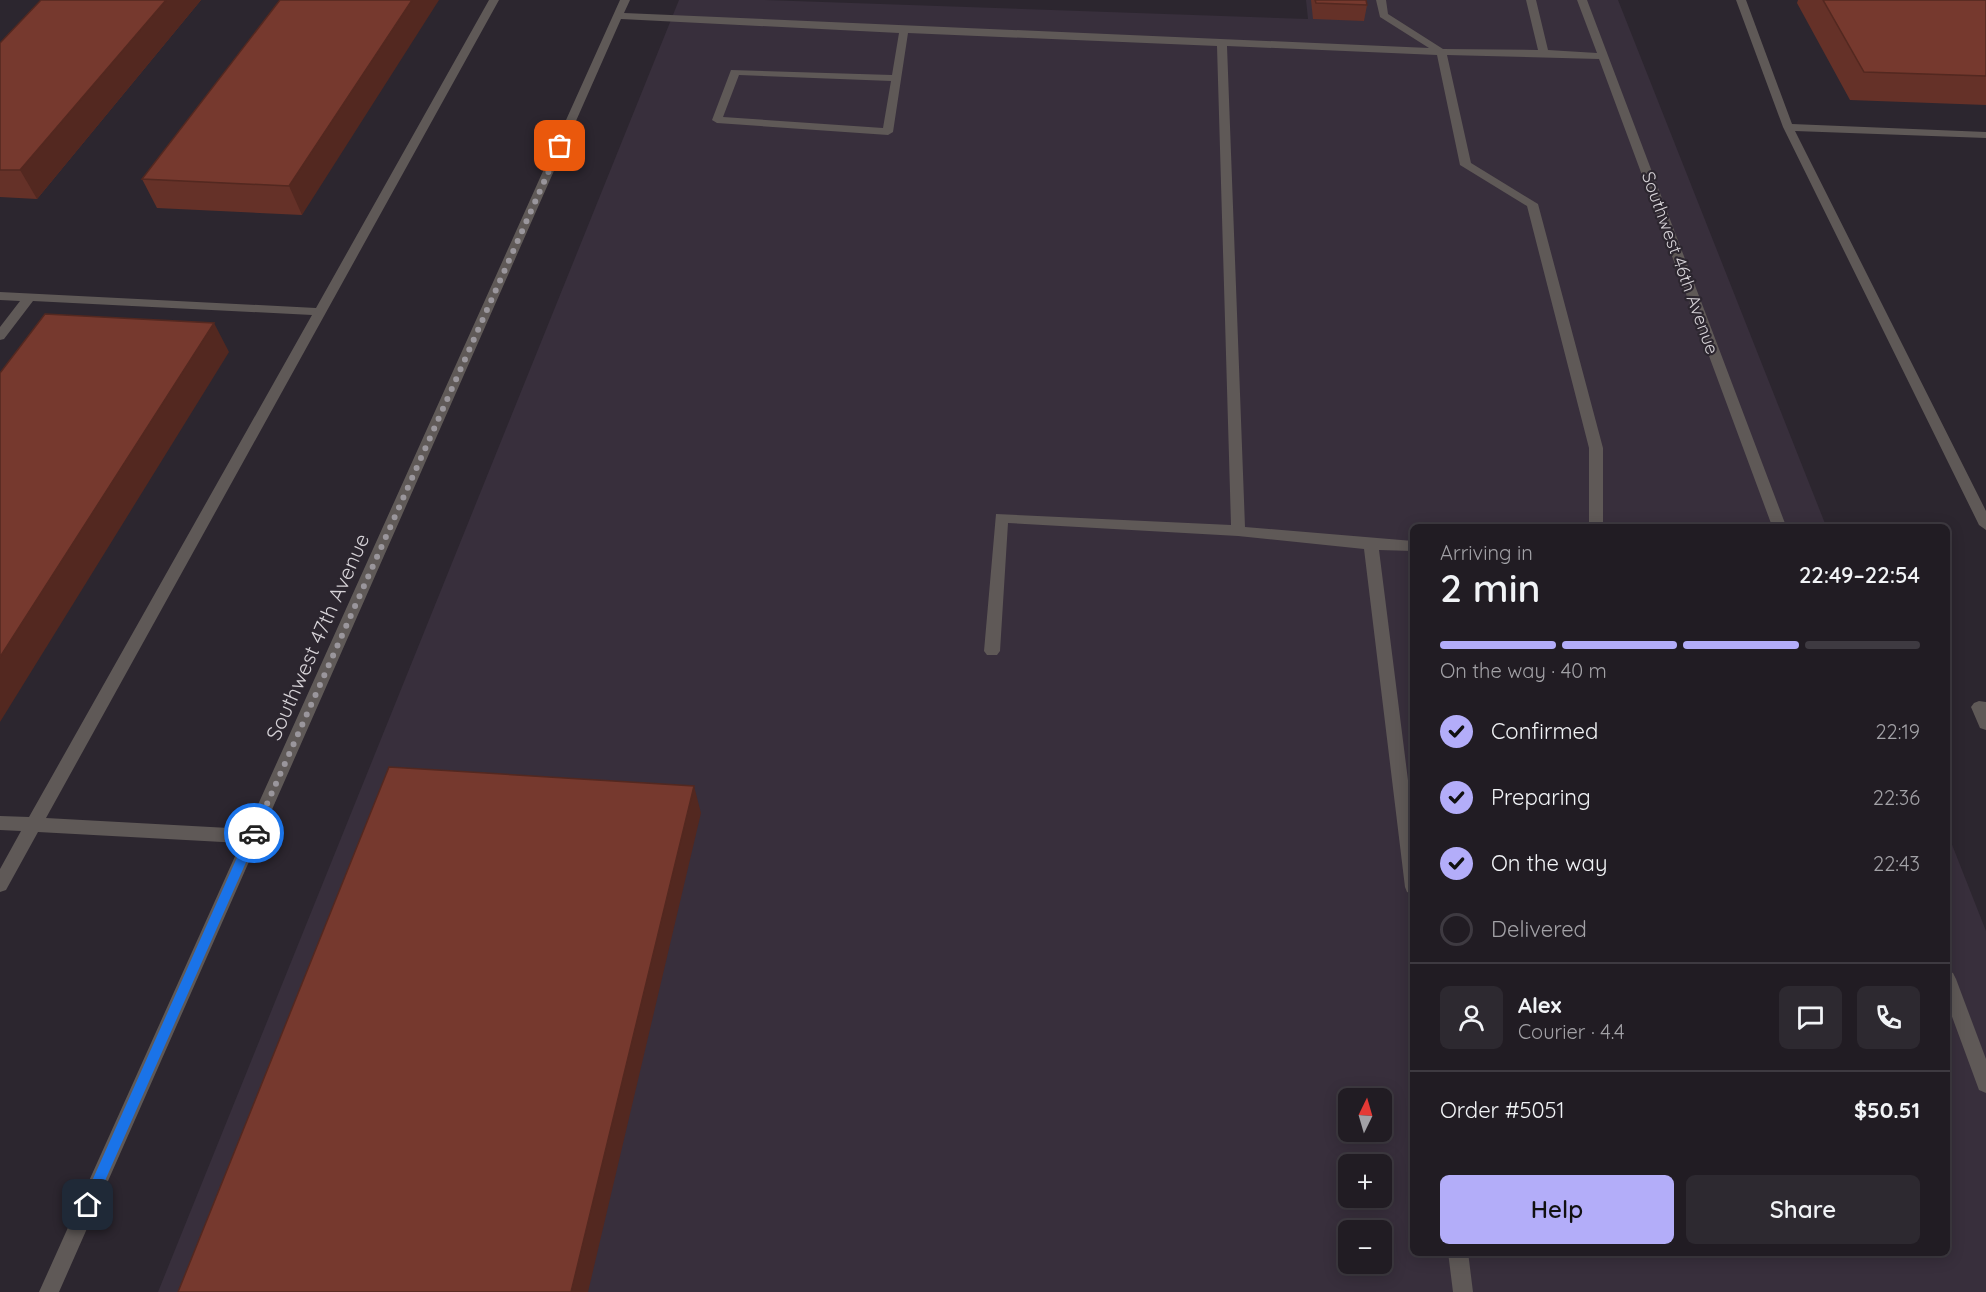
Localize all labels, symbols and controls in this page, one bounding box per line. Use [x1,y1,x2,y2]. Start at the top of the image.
pin [534,120,585,171]
icon: bag [543,129,576,162]
street label: Southwest 46th Avenue [1637,168,1724,357]
street label: Southwest 47th Avenue [260,529,374,744]
text: Arriving in [1440,540,1533,565]
text: 22:49–22:54 [1799,561,1920,589]
text: 2 min [1440,563,1541,612]
text: On the way · 40 m [1440,658,1607,683]
icon: check [1440,715,1473,748]
text: Confirmed [1491,717,1598,745]
text: 22:19 [1876,719,1920,744]
icon: check [1440,781,1473,814]
text: Preparing [1491,783,1591,811]
text: 22:36 [1873,785,1920,810]
courier [224,803,284,863]
icon: car [238,817,271,850]
icon: check [1440,847,1473,880]
text: On the way [1491,849,1607,877]
text: 22:43 [1873,851,1920,876]
text: Delivered [1491,915,1587,943]
button: person [1440,986,1503,1049]
button: chat [1779,986,1842,1049]
button: phone [1857,986,1920,1049]
text: Alex [1518,991,1561,1019]
text: Courier · 4.4 [1518,1019,1624,1044]
north arrow [1338,1088,1392,1142]
map controls [1338,1088,1392,1274]
text: Order #5051 [1440,1096,1565,1124]
text: $50.51 [1854,1096,1920,1124]
button: + [1338,1154,1392,1208]
button: Help [1440,1175,1674,1244]
button: Share [1686,1175,1920,1244]
pin [62,1179,113,1230]
icon: home [71,1188,104,1221]
button: − [1338,1220,1392,1274]

